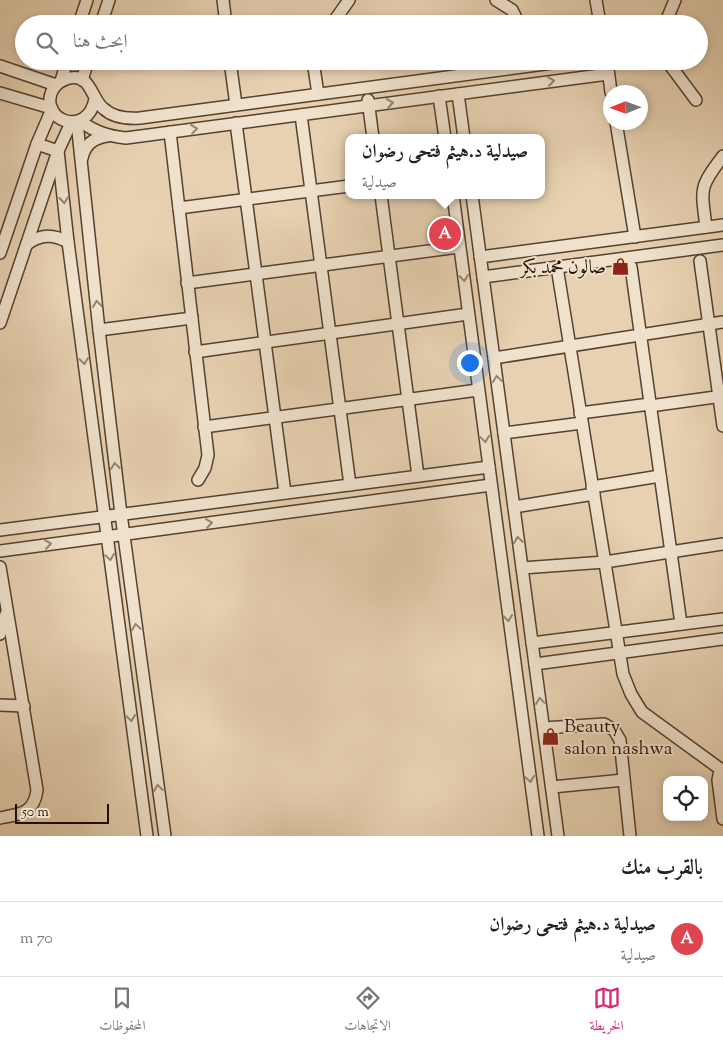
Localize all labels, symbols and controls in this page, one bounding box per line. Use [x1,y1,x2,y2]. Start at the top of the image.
search box [15,15,708,70]
icon: search [33,29,61,57]
text: ابحث هنا [73,29,128,56]
one-way arrow [547,76,555,87]
north arrow [603,85,648,130]
one-way arrow [386,98,394,109]
one-way arrow [190,124,198,135]
popup [345,134,545,199]
text: صيدلية د.هيثم فتحى رضوان [362,139,528,166]
text: صيدلية [362,172,397,195]
one-way arrow [58,196,69,204]
pin: A [429,215,461,253]
place label: صالون محمد بكر [519,255,606,282]
shop icon: صالون محمد بكر [610,256,630,276]
one-way arrow [458,274,468,283]
one-way arrow [91,300,102,308]
your location [457,350,483,376]
one-way arrow [78,357,89,365]
one-way arrow [492,375,503,383]
one-way arrow [479,436,490,444]
one-way arrow [110,461,121,469]
one-way arrow [205,518,214,528]
one-way arrow [514,536,524,544]
one-way arrow [45,539,53,550]
one-way arrow [104,553,115,561]
one-way arrow [503,614,513,622]
one-way arrow [131,622,142,630]
one-way arrow [535,697,546,705]
one-way arrow [125,714,136,722]
place label: Beauty salon nashwa [564,714,673,763]
shop icon: Beauty salon nashwa [540,726,560,746]
one-way arrow [524,775,535,783]
map controls [663,776,708,821]
button: locate [663,776,708,821]
one-way arrow [153,783,164,791]
scale bar [15,801,109,824]
text: 50 m [22,803,49,823]
text: بالقرب منك [621,854,703,884]
text: صيدلية د.هيثم فتحى رضوان [489,912,656,939]
text: 70 m [20,928,53,951]
text: A [681,928,694,951]
text: صيدلية [621,945,656,968]
tab: المحفوظات [99,984,146,1039]
tab: الاتجاهات [344,984,391,1039]
tab: الخريطة [590,984,624,1039]

